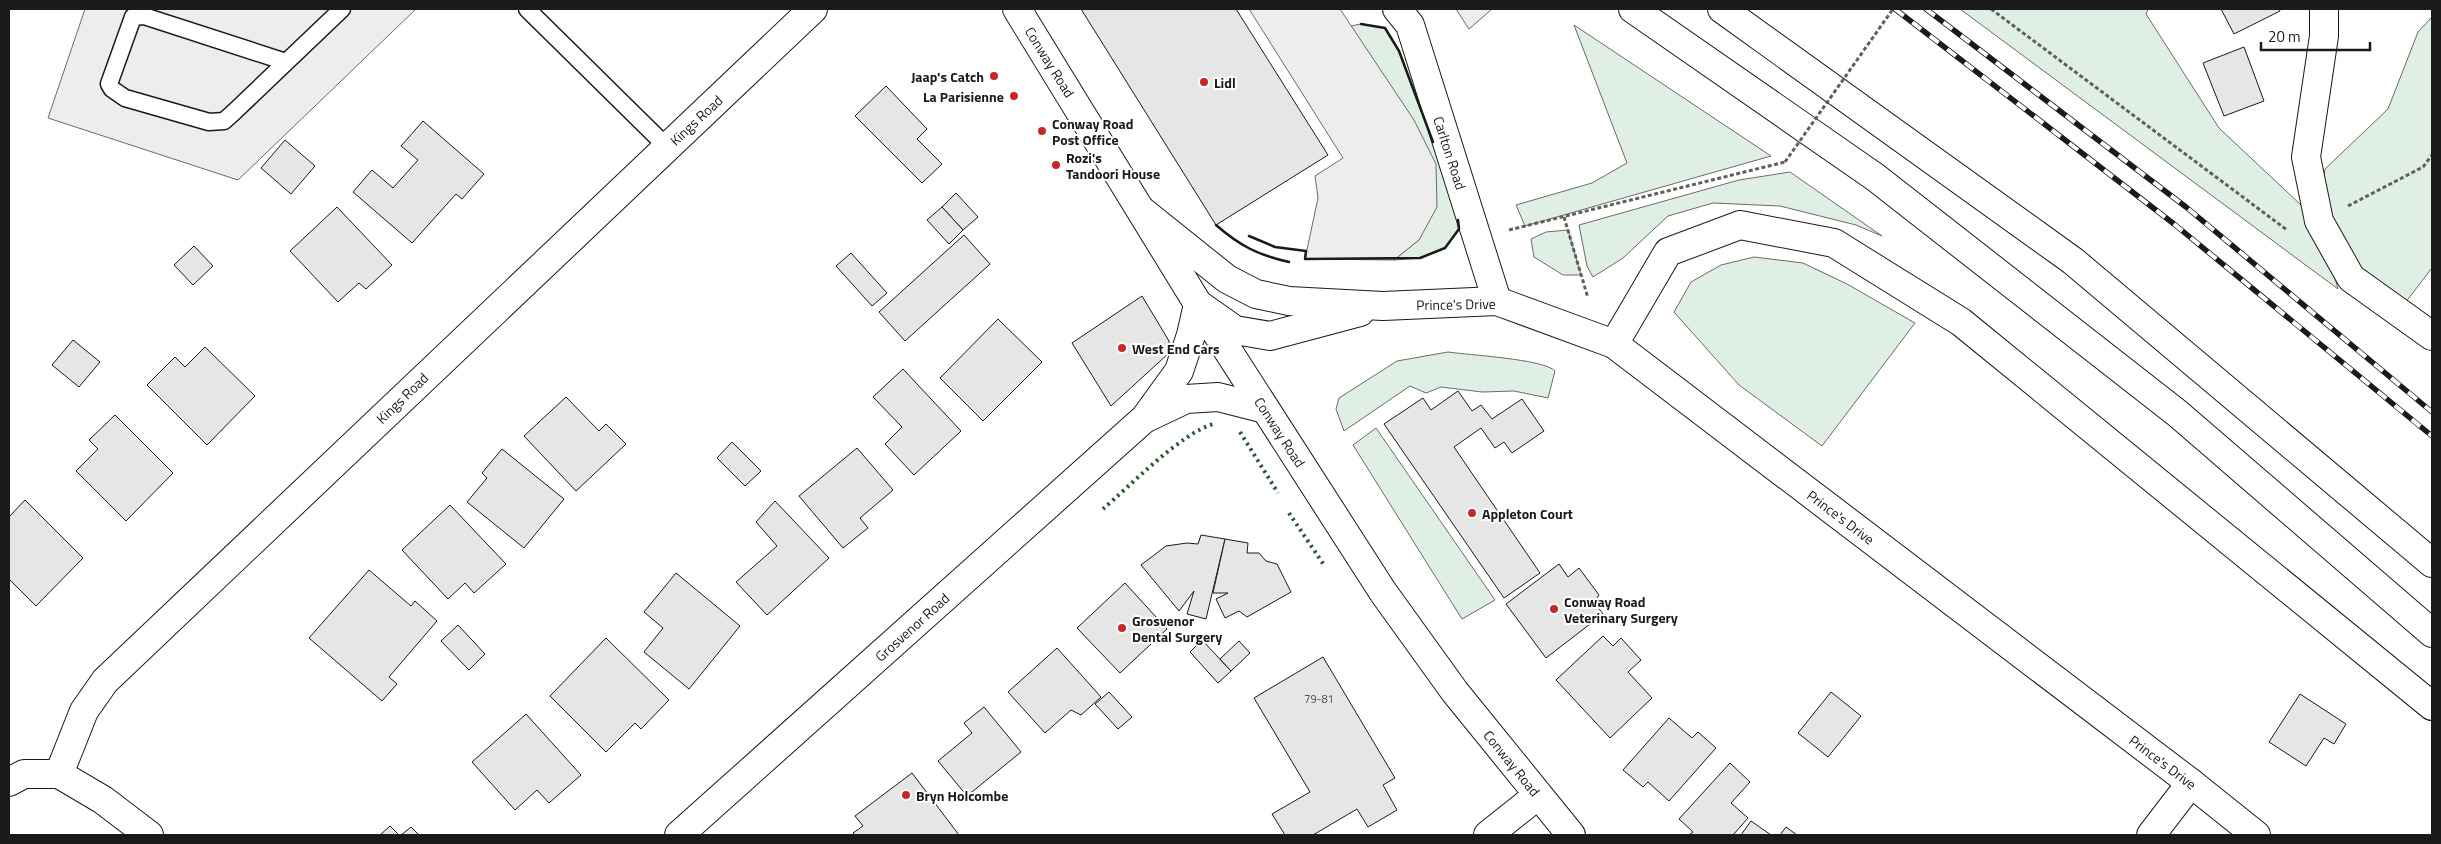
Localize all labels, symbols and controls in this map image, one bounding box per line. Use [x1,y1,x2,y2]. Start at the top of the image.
scale bar [2261,20,2370,52]
street label: Conway Road [1020,23,1080,101]
text: 20 m [2268,25,2301,48]
place label: Jaap's Catch [911,66,984,87]
marker: Jaap's Catch [988,70,1000,82]
place label: Lidl [1214,72,1236,93]
marker: Lidl [1198,76,1210,88]
place label: La Parisienne [923,86,1004,107]
street label: Kings Road [665,90,727,150]
marker: La Parisienne [1008,90,1020,102]
place label: Conway Road Post Office [1052,113,1133,150]
street label: Carlton Road [1428,114,1472,192]
marker: Conway Road Post Office [1036,125,1048,137]
place label: Rozi's Tandoori House [1066,147,1160,184]
marker: Rozi's Tandoori House [1050,159,1062,171]
street label: Prince's Drive [1416,293,1496,315]
place label: West End Cars [1132,338,1220,359]
marker: West End Cars [1116,342,1128,354]
street label: Kings Road [371,368,433,428]
street label: Conway Road [1249,393,1311,471]
street label: Prince's Drive [1803,485,1879,549]
place label: Appleton Court [1482,503,1573,524]
marker: Appleton Court [1466,507,1478,519]
street label: Grosvenor Road [870,588,954,666]
place label: Conway Road Veterinary Surgery [1564,591,1678,628]
marker: Conway Road Veterinary Surgery [1548,603,1560,615]
place label: Grosvenor Dental Surgery [1132,610,1222,647]
marker: Grosvenor Dental Surgery [1116,622,1128,634]
house number: 79-81 [1304,691,1334,707]
street label: Conway Road [1479,725,1545,801]
street label: Prince's Drive [2125,730,2201,794]
place label: Bryn Holcombe [916,785,1008,806]
marker: Bryn Holcombe [900,789,912,801]

